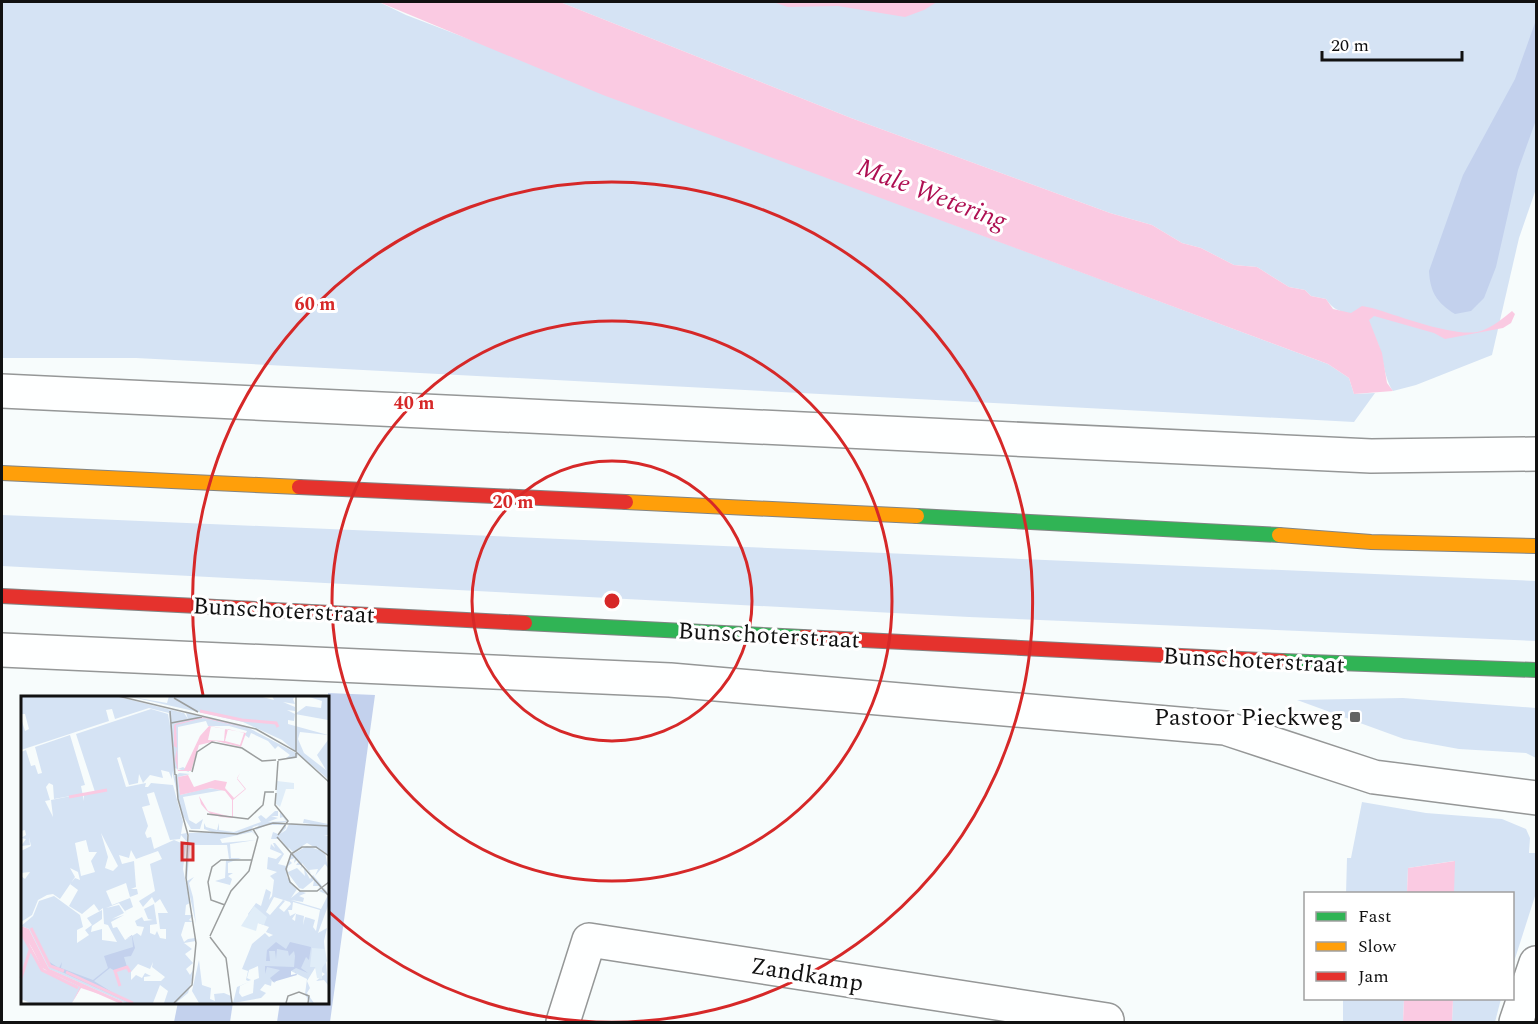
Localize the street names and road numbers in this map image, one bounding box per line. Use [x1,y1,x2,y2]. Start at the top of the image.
street label: Bunschoterstraat [192,588,376,634]
street label: Bunschoterstraat [677,613,861,659]
street label: Bunschoterstraat [1162,638,1346,684]
street label: Zandkamp [748,948,866,1002]

